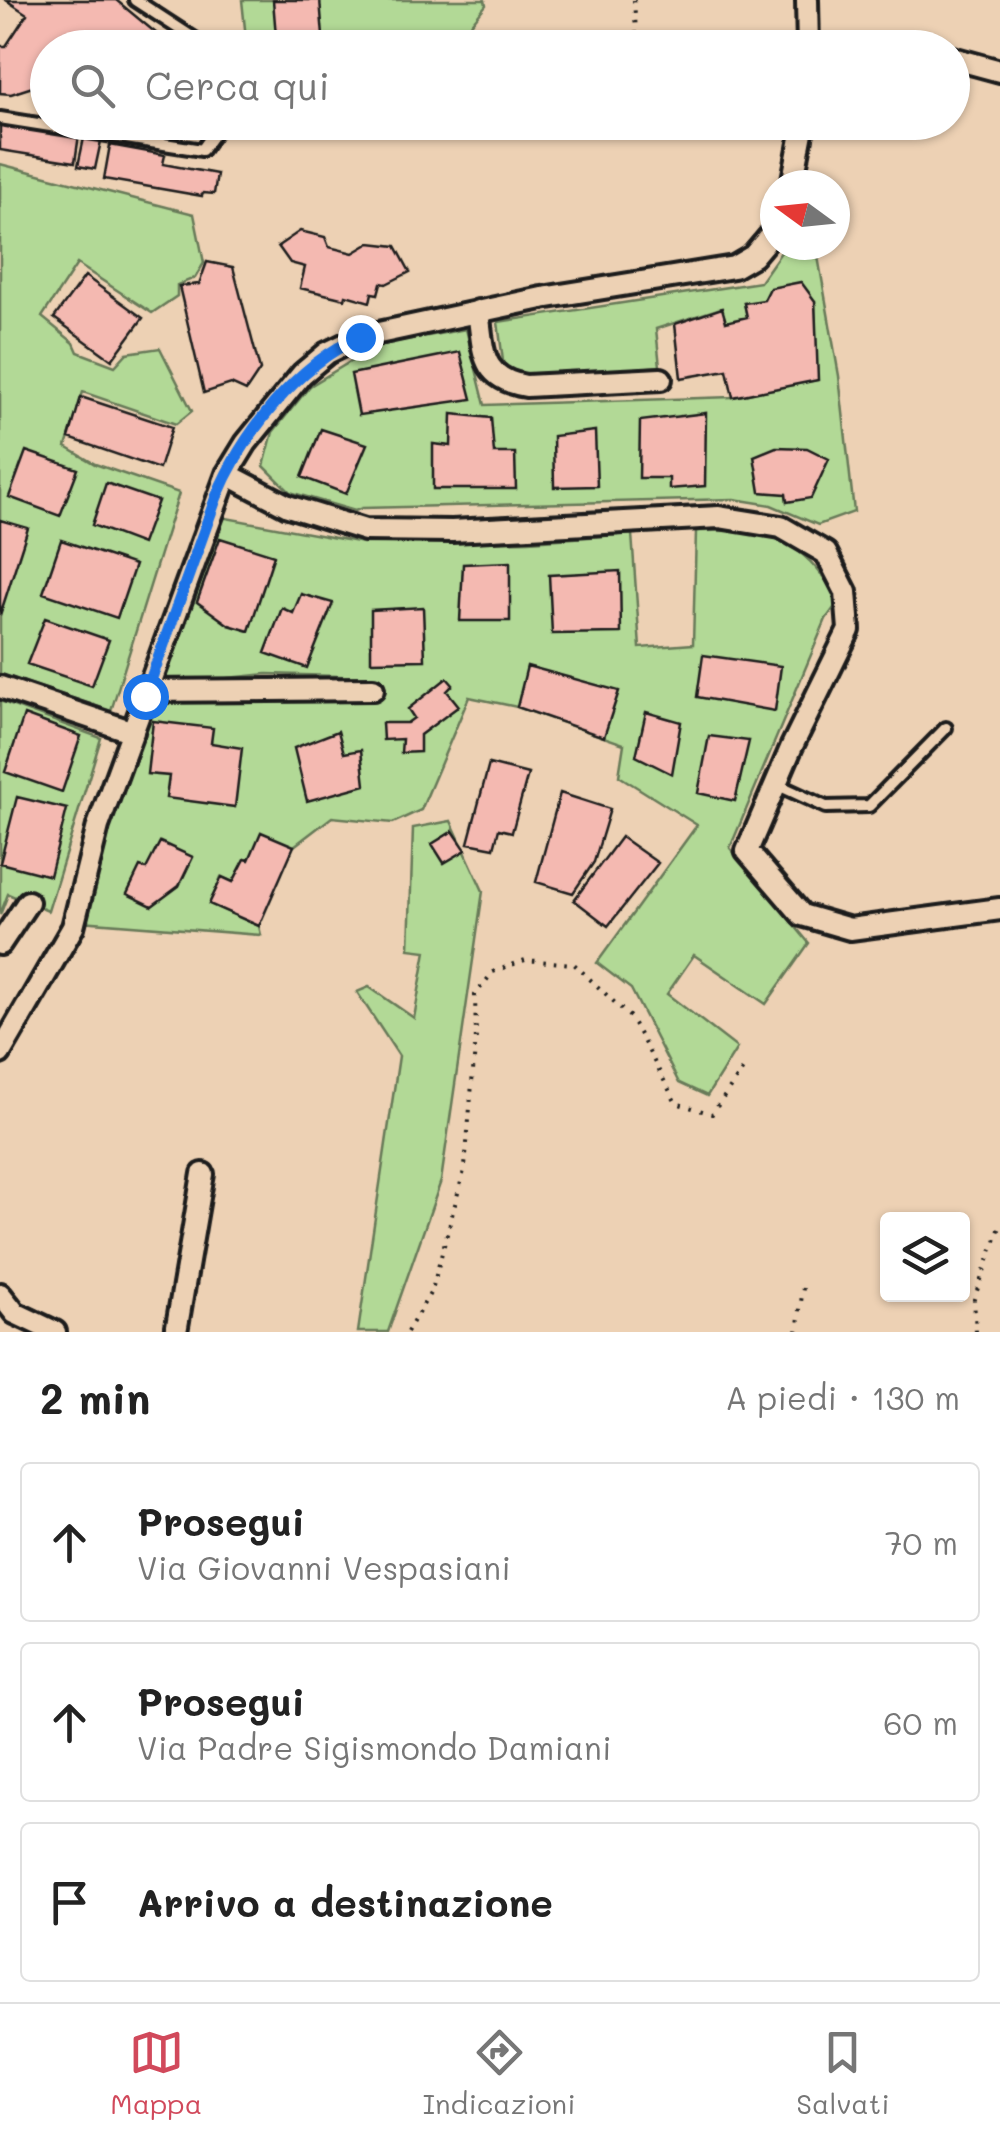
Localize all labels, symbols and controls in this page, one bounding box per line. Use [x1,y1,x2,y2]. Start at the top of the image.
search box [30,30,970,140]
icon: search [65,58,120,113]
text: Cerca qui [145,60,330,110]
north arrow [760,170,850,260]
route end [338,315,384,361]
route start [123,674,169,720]
map controls [880,1212,970,1302]
button: layers [880,1212,970,1302]
text: 2 min [40,1370,150,1425]
text: A piedi · 130 m [725,1376,960,1418]
text: Prosegui [137,1496,305,1546]
icon: ahead [42,1515,97,1570]
text: 70 m [885,1521,958,1563]
text: Via Giovanni Vespasiani [137,1546,511,1588]
text: Prosegui [137,1676,305,1726]
icon: ahead [42,1695,97,1750]
text: 60 m [883,1701,958,1743]
text: Via Padre Sigismondo Damiani [137,1726,612,1768]
icon: arrive [42,1875,97,1930]
text: Arrivo a destinazione [137,1877,553,1927]
tab: Mappa [110,2025,202,2121]
tab: Indicazioni [423,2025,576,2121]
tab: Salvati [796,2025,890,2121]

